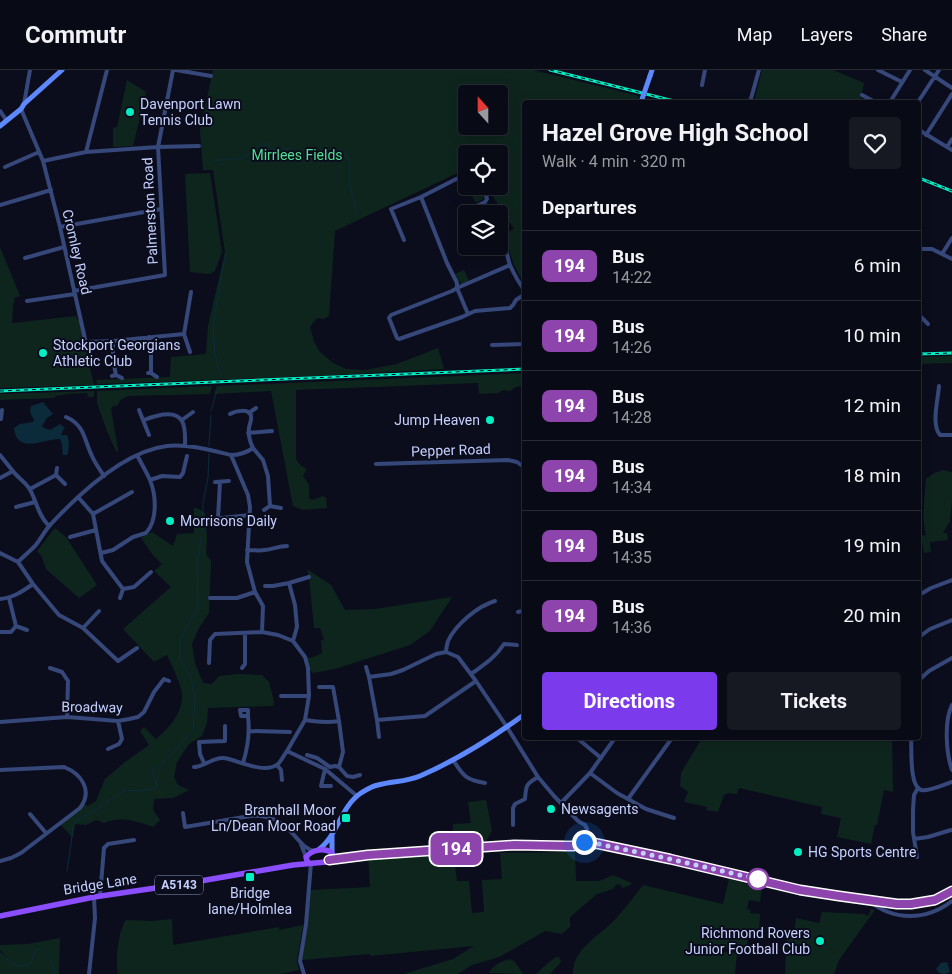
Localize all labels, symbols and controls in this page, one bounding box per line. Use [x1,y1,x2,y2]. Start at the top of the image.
text: Commutr [25,21,126,49]
text: Map [737,24,772,45]
text: Layers [800,24,853,45]
text: Share [881,24,927,45]
north arrow [458,85,508,135]
map controls [458,85,508,255]
place label: Davenport Lawn Tennis Club [140,96,241,128]
marker: Davenport Lawn Tennis Club [124,106,136,118]
button: heart [849,117,901,169]
text: Hazel Grove High School [542,119,809,147]
button: locate [458,145,508,195]
park label: Mirrlees Fields [251,147,343,163]
text: Walk · 4 min · 320 m [542,152,686,171]
street label: Palmerston Road [139,157,161,265]
text: Departures [542,196,637,219]
button: layers [458,205,508,255]
street label: Cromley Road [59,208,95,296]
text: Bus [612,245,645,268]
text: 6 min [854,254,901,277]
text: 194 [554,255,585,276]
text: 14:22 [612,268,652,287]
text: Bus [612,315,645,338]
text: 10 min [843,324,901,347]
text: 194 [554,325,585,346]
place label: Stockport Georgians Athletic Club [53,337,181,369]
text: 14:26 [612,338,652,357]
marker: Stockport Georgians Athletic Club [37,347,49,359]
text: Bus [612,385,645,408]
text: 12 min [843,394,901,417]
text: 194 [554,395,585,416]
text: 14:28 [612,408,652,427]
place label: Jump Heaven [394,412,480,428]
marker: Jump Heaven [484,414,496,426]
street label: Pepper Road [411,441,491,459]
text: Bus [612,455,645,478]
text: 18 min [843,464,901,487]
text: 194 [554,465,585,486]
text: 14:34 [612,478,652,497]
place label: Morrisons Daily [180,513,277,529]
marker: Morrisons Daily [164,515,176,527]
text: Bus [612,525,645,548]
text: 19 min [843,534,901,557]
text: 194 [554,535,585,556]
text: 14:35 [612,548,652,567]
text: Bus [612,595,645,618]
text: 20 min [843,604,901,627]
text: 194 [554,605,585,626]
text: 14:36 [612,618,652,637]
button: Directions [542,672,717,730]
button: Tickets [727,672,901,730]
street label: Broadway [61,698,123,716]
place label: Newsagents [561,801,639,817]
place label: Bramhall Moor Ln/Dean Moor Road [211,802,336,834]
marker: Newsagents [545,803,557,815]
marker: Bramhall Moor Ln/Dean Moor Road [340,812,352,824]
your location [572,830,597,855]
line badge: 194 [427,833,485,865]
text: 194 [441,838,471,859]
place label: HG Sports Centre [808,844,916,860]
marker: HG Sports Centre [792,846,804,858]
unlabelled marker [747,868,769,890]
street label: Bridge Lane [62,870,138,898]
marker: Bridge lane/Holmlea [244,871,256,883]
road number: A5143 [155,876,203,894]
place label: Bridge lane/Holmlea [208,885,292,917]
place label: Richmond Rovers Junior Football Club [685,925,810,957]
marker: Richmond Rovers Junior Football Club [814,935,826,947]

